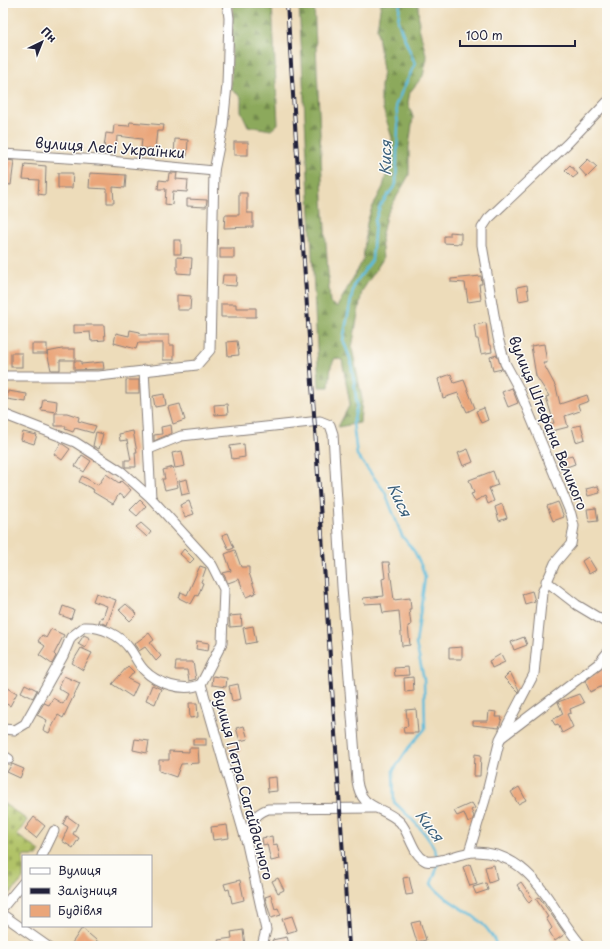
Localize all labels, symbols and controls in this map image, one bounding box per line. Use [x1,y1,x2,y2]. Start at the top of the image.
north arrow [22,22,62,62]
scale bar [460,22,575,48]
text: Пн [38,23,61,46]
text: 100 m [466,26,503,44]
street label: вулиця Лесі Українки [35,132,186,163]
water label: Кися [372,139,397,176]
street label: вулиця Штефана Великого [504,333,593,513]
water label: Кися [383,479,419,521]
street label: вулиця Петра Сагайдачного [208,687,279,882]
water label: Кися [410,804,450,847]
legend [22,855,152,927]
text: Вулиця [58,861,101,879]
text: Залізниця [57,881,117,899]
text: Будівля [58,901,103,919]

